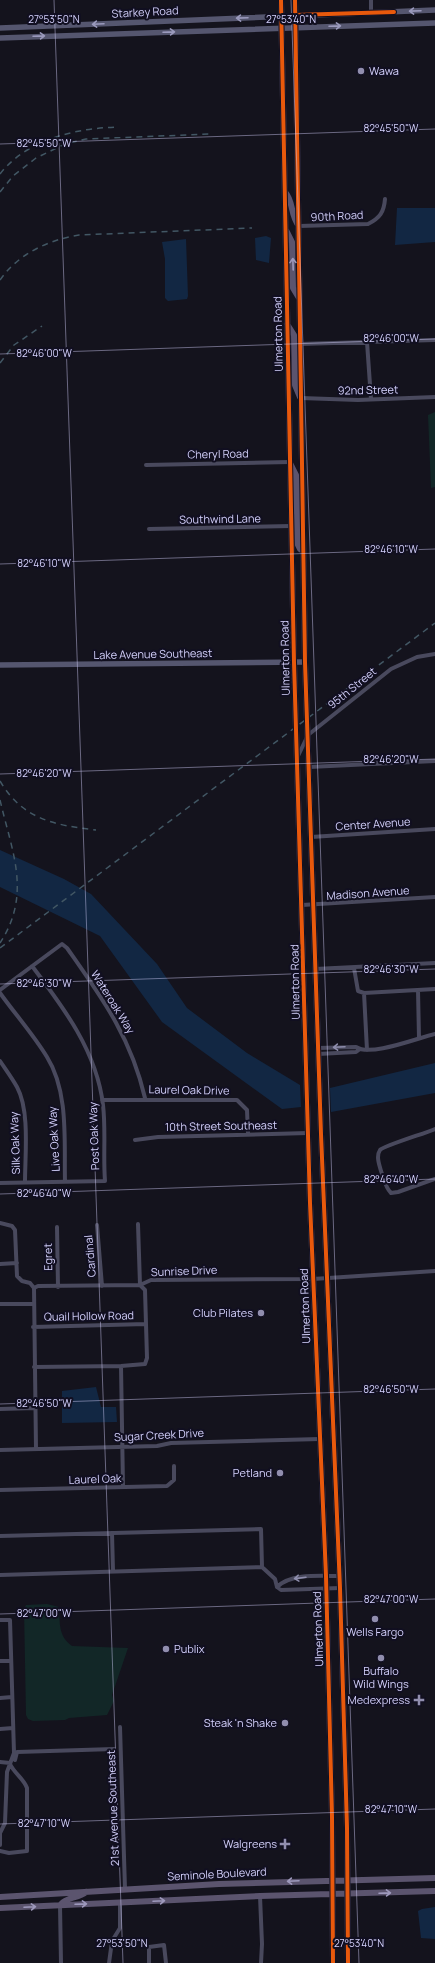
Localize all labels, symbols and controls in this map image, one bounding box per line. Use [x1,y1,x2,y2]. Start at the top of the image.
street label: Starkey Road [111,2,179,21]
one-way arrow [409,7,422,14]
text: 27°53'50"N [28,12,80,26]
text: 27°53'40"N [266,12,316,26]
one-way arrow [236,14,249,22]
one-way arrow [92,20,105,27]
one-way arrow [328,22,341,29]
one-way arrow [162,28,175,36]
one-way arrow [32,33,45,40]
place label: Wawa [369,63,399,78]
marker: Wawa [356,66,366,76]
text: 82°45'50"W [364,121,419,135]
text: 82°45'50"W [17,136,72,150]
street label: 90th Road [310,207,364,224]
one-way arrow [289,258,296,271]
street label: Ulmerton Road [269,296,286,372]
text: 82°46'00"W [363,331,420,345]
text: 82°46'00"W [16,346,73,360]
street label: 92nd Street [338,381,398,398]
street label: Cheryl Road [187,445,249,462]
street label: Southwind Lane [179,510,261,527]
text: 82°46'10"W [364,542,418,556]
text: 82°46'10"W [17,556,71,570]
street label: Ulmerton Road [276,620,293,696]
street label: Lake Avenue Southeast [93,645,213,662]
street label: 95th Street [324,663,379,712]
text: 82°46'20"W [363,752,419,766]
text: 82°46'20"W [16,766,72,780]
street label: Center Avenue [335,813,412,834]
street label: Madison Avenue [326,882,411,903]
street label: Ulmerton Road [286,944,303,1020]
text: 82°46'30"W [363,962,419,976]
street label: Wateroak Way [88,967,139,1036]
text: 82°46'30"W [16,976,72,990]
one-way arrow [333,1044,346,1051]
street label: Laurel Oak Drive [149,1081,230,1098]
street label: Post Oak Way [85,1101,102,1171]
street label: Live Oak Way [44,1106,63,1172]
street label: Silk Oak Way [6,1111,23,1175]
street label: 10th Street Southeast [165,1117,277,1134]
text: 82°46'40"W [364,1172,419,1186]
text: 82°46'40"W [17,1186,72,1200]
street label: Cardinal [80,1234,99,1278]
street label: Egret [40,1243,55,1271]
street label: Sunrise Drive [150,1262,218,1279]
street label: Ulmerton Road [296,1268,313,1344]
place label: Club Pilates [193,1305,253,1320]
street label: Quail Hollow Road [44,1307,134,1324]
marker: Club Pilates [256,1308,266,1318]
text: 82°46'50"W [363,1382,419,1396]
text: 82°46'50"W [16,1396,72,1410]
street label: Sugar Creek Drive [114,1425,205,1444]
place label: Petland [233,1465,272,1480]
marker: Petland [275,1468,285,1478]
street label: Laurel Oak [68,1470,122,1487]
one-way arrow [294,1574,307,1582]
street label: Ulmerton Road [309,1591,326,1667]
text: 82°47'00"W [364,1592,419,1606]
text: 82°47'00"W [17,1606,72,1620]
marker: Wells Fargo [370,1614,380,1624]
place label: Wells Fargo [346,1624,404,1639]
place label: Publix [174,1641,205,1656]
marker: Publix [161,1644,171,1654]
marker: Buffalo Wild Wings [376,1653,386,1663]
place label: Buffalo Wild Wings [353,1663,409,1691]
place label: Medexpress [347,1692,410,1707]
marker: Medexpress [413,1694,425,1706]
place label: Steak 'n Shake [204,1715,278,1730]
marker: Steak 'n Shake [280,1718,290,1728]
street label: 21st Avenue Southeast [103,1750,122,1866]
text: 82°47'10"W [365,1802,418,1816]
text: 82°47'10"W [18,1816,71,1830]
place label: Walgreens [223,1836,277,1851]
marker: Walgreens [280,1839,290,1849]
street label: Seminole Boulevard [167,1863,267,1884]
one-way arrow [287,1877,300,1885]
one-way arrow [378,1889,391,1897]
one-way arrow [152,1897,165,1904]
one-way arrow [74,1900,87,1908]
one-way arrow [23,1903,36,1910]
text: 27°53'50"N [96,1936,148,1950]
text: 27°53'40"N [334,1936,384,1950]

